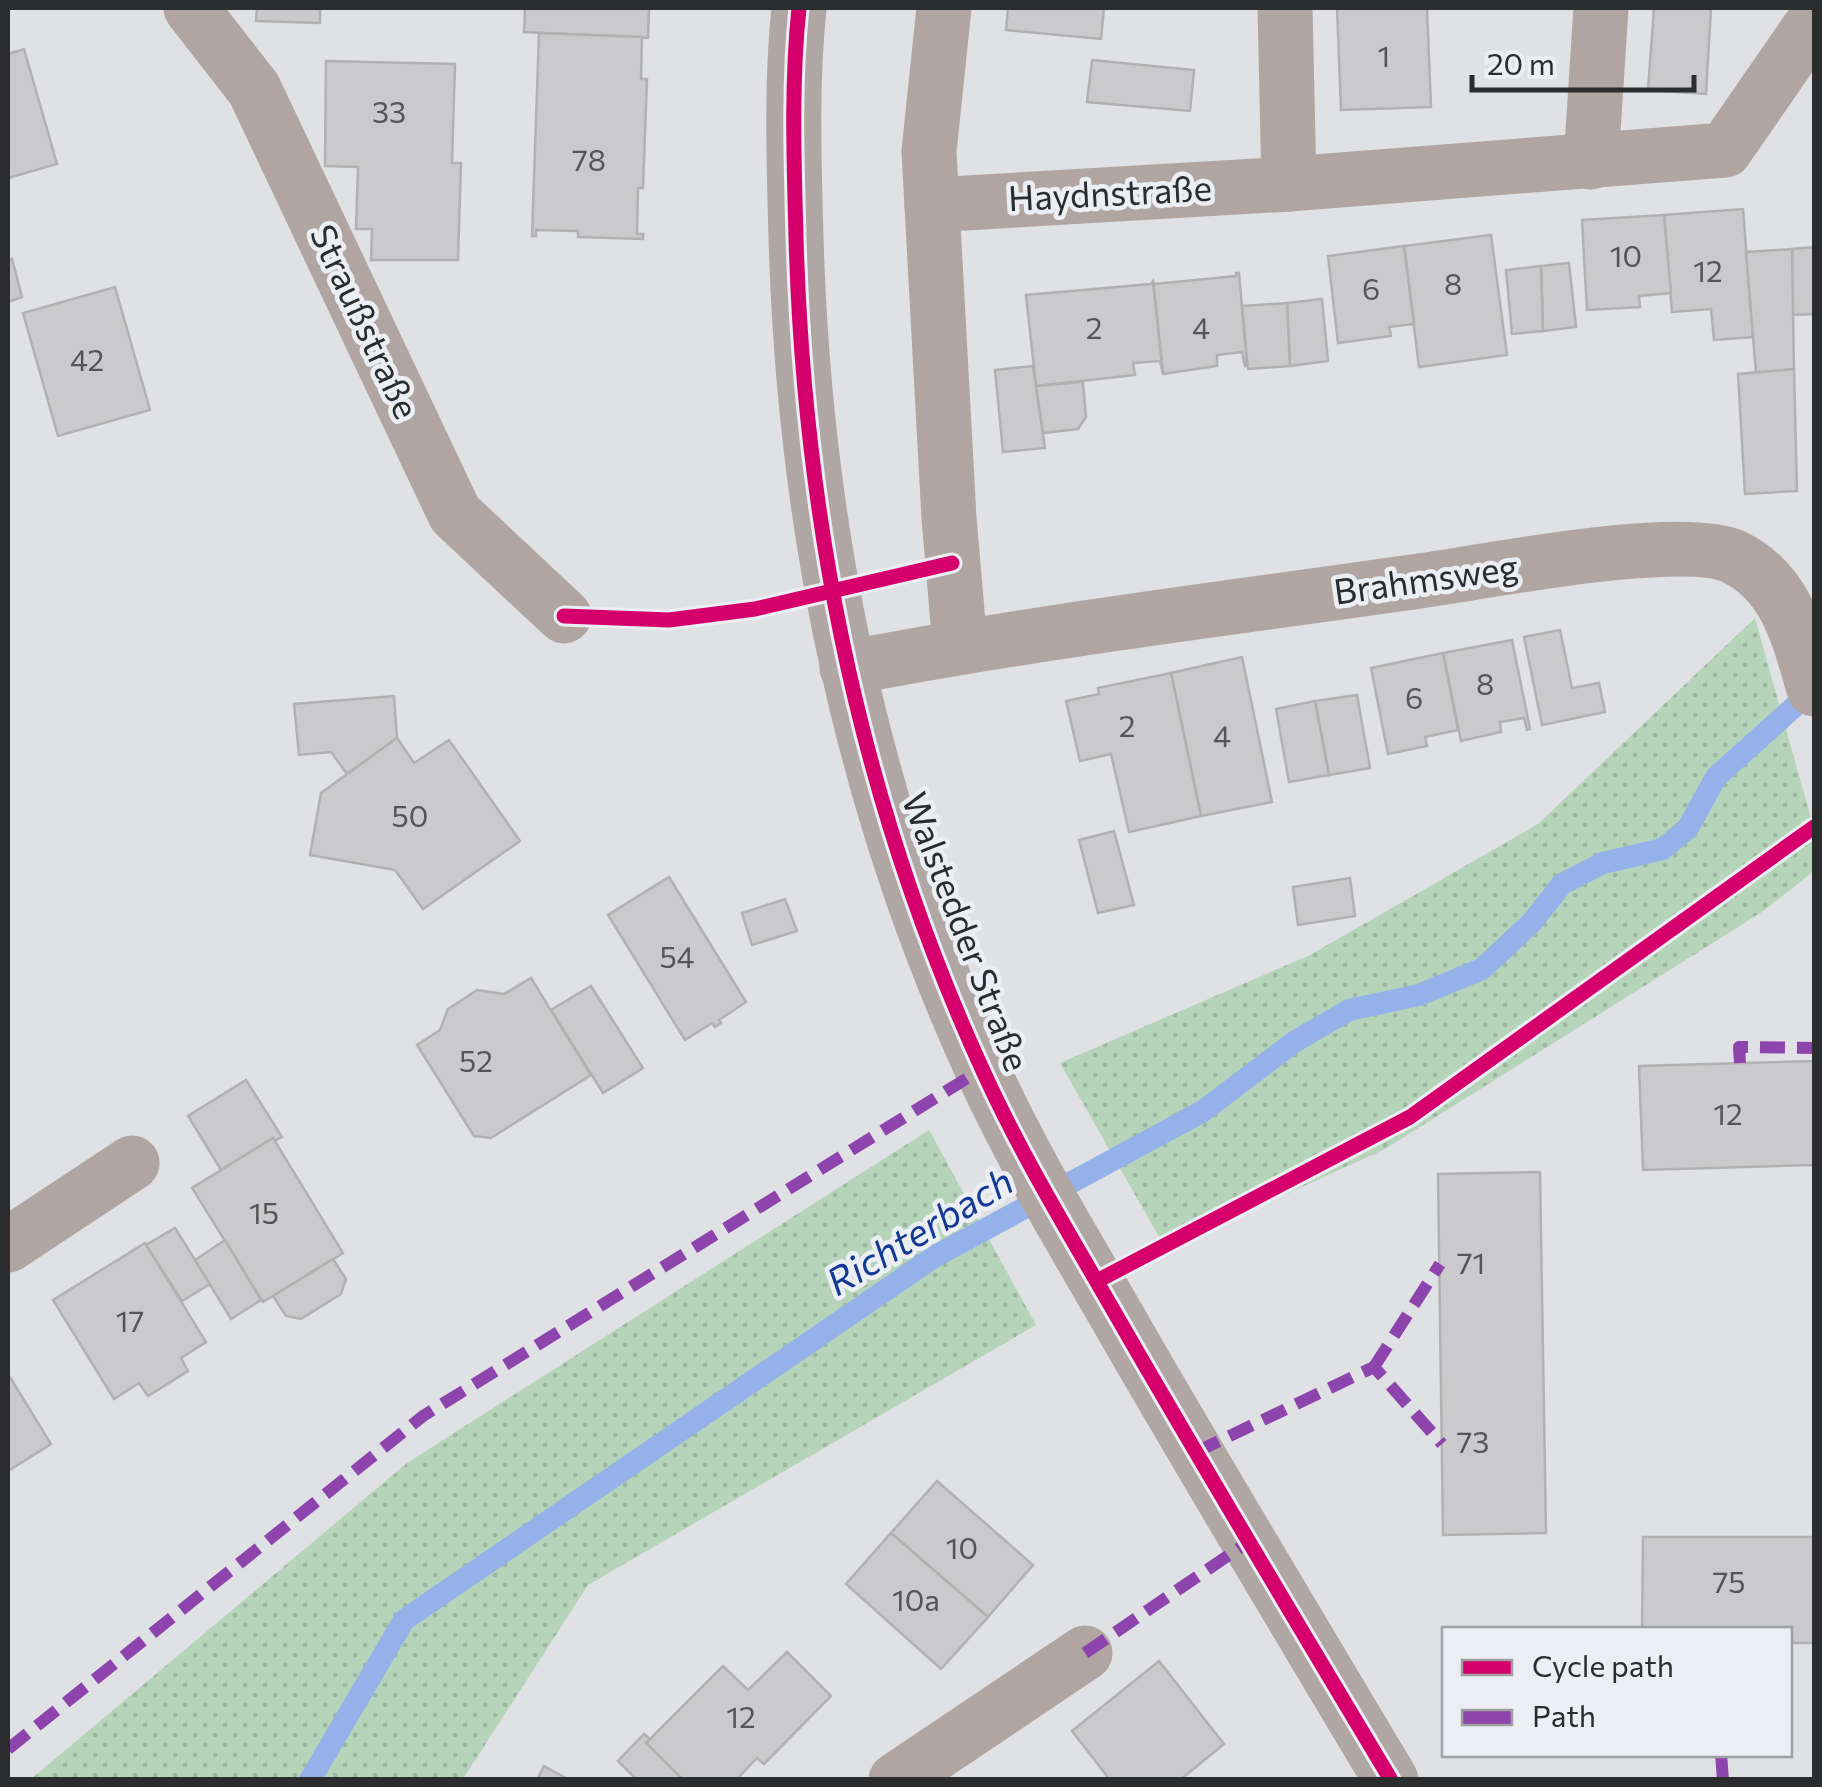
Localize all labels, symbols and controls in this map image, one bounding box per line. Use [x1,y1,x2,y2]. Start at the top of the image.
scale bar [1472,30,1694,92]
house number: 1 [1378,36,1390,73]
text: 20 m [1487,44,1555,81]
house number: 33 [372,92,406,129]
house number: 78 [572,140,606,177]
street label: Haydnstraße [1007,165,1213,218]
street label: Straußstraße [303,217,430,425]
house number: 10 [1610,236,1642,273]
house number: 12 [1693,251,1723,288]
house number: 8 [1444,264,1462,301]
house number: 6 [1362,269,1380,306]
house number: 2 [1086,308,1102,345]
house number: 4 [1192,308,1210,345]
house number: 42 [70,340,104,377]
street label: Brahmsweg [1331,543,1521,612]
house number: 8 [1476,664,1494,701]
house number: 6 [1405,678,1423,715]
house number: 2 [1119,706,1135,743]
house number: 4 [1213,716,1231,753]
street label: Walstedder Straße [894,786,1040,1077]
house number: 50 [392,796,428,833]
house number: 54 [659,937,695,974]
house number: 52 [459,1041,493,1078]
house number: 12 [1713,1094,1743,1131]
water label: Richterbach [817,1156,1020,1304]
house number: 15 [249,1193,279,1230]
house number: 71 [1457,1243,1485,1280]
house number: 17 [116,1301,144,1338]
house number: 73 [1457,1422,1489,1459]
house number: 10 [946,1528,978,1565]
house number: 75 [1713,1562,1746,1599]
house number: 10a [892,1580,940,1617]
legend [1442,1627,1792,1757]
text: Cycle path [1532,1646,1674,1683]
text: Path [1532,1696,1596,1733]
house number: 12 [726,1697,756,1734]

